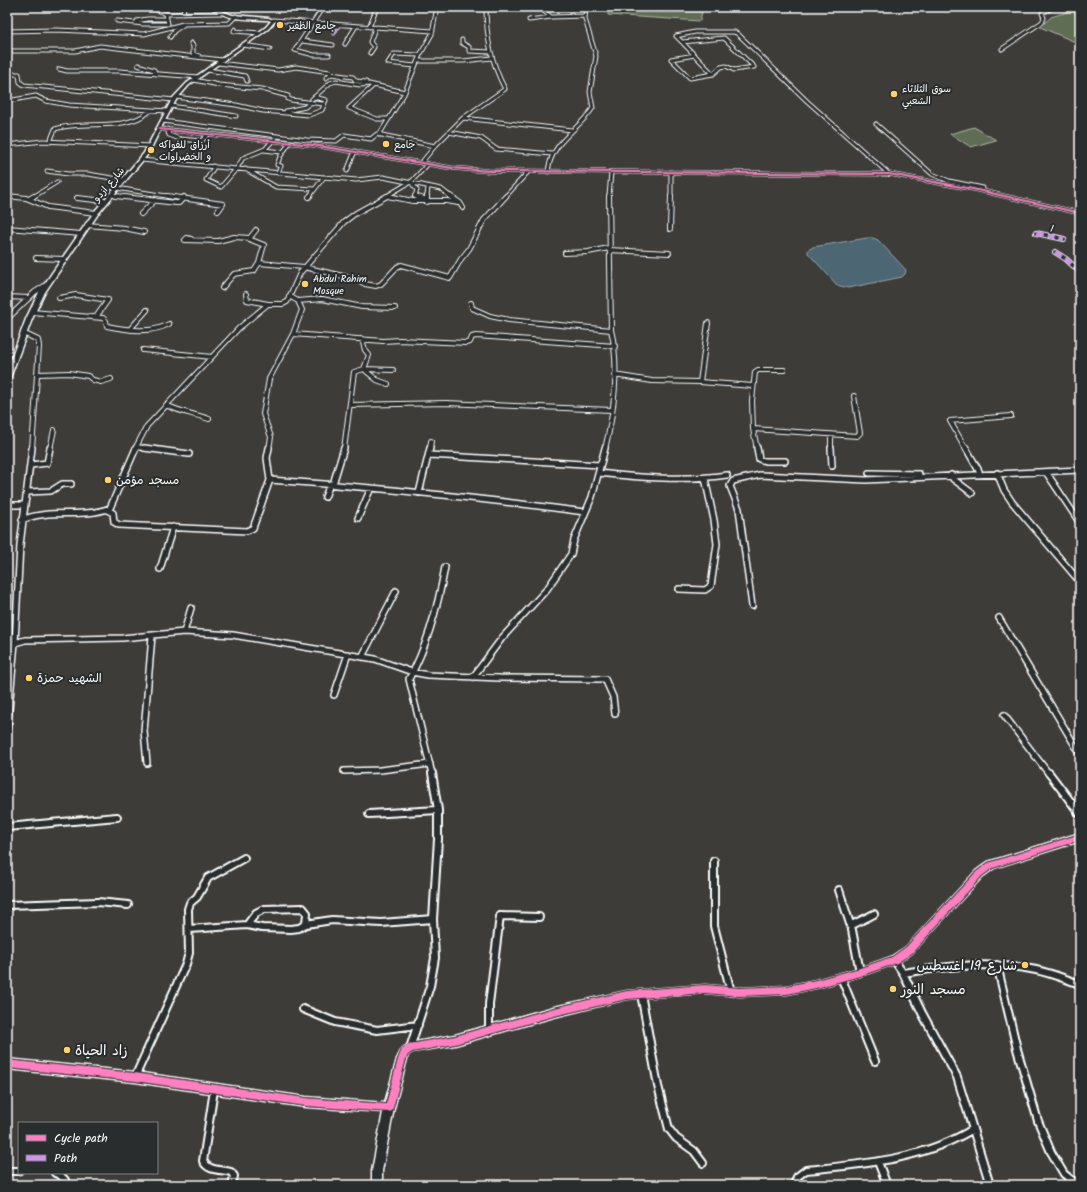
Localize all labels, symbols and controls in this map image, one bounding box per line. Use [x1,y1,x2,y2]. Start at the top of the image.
place label: جامع الظفير [287,18,336,34]
marker: جامع الظفير [275,20,285,30]
place label: سوق الثلاثاء الشعبي [902,81,951,110]
marker: سوق الثلاثاء الشعبي [889,89,899,99]
place label: أرزاق للفواكه و الخضراوات [159,137,211,165]
place label: جامع [394,137,415,153]
marker: جامع [381,139,391,149]
marker: أرزاق للفواكه و الخضراوات [146,145,156,155]
street label: شارع ازدو [88,163,129,207]
street label: 1 [1049,221,1055,237]
place label: Abdul Rahim Mosque [313,271,367,299]
marker: Abdul Rahim Mosque [300,279,310,289]
place label: مسجد مؤمن [116,471,179,490]
marker: مسجد مؤمن [103,475,113,485]
place label: الشهيد حمزة [37,669,102,688]
marker: الشهيد حمزة [24,673,34,683]
place label: شارع 19 اغسطس [916,955,1017,977]
marker: شارع 19 اغسطس [1020,960,1030,970]
place label: مسجد النور [900,979,966,1001]
marker: مسجد النور [888,984,898,994]
place label: زاد الحياة [75,1040,128,1062]
marker: زاد الحياة [62,1045,72,1055]
legend [18,1122,158,1174]
text: Cycle path [54,1129,108,1148]
text: Path [54,1149,77,1168]

